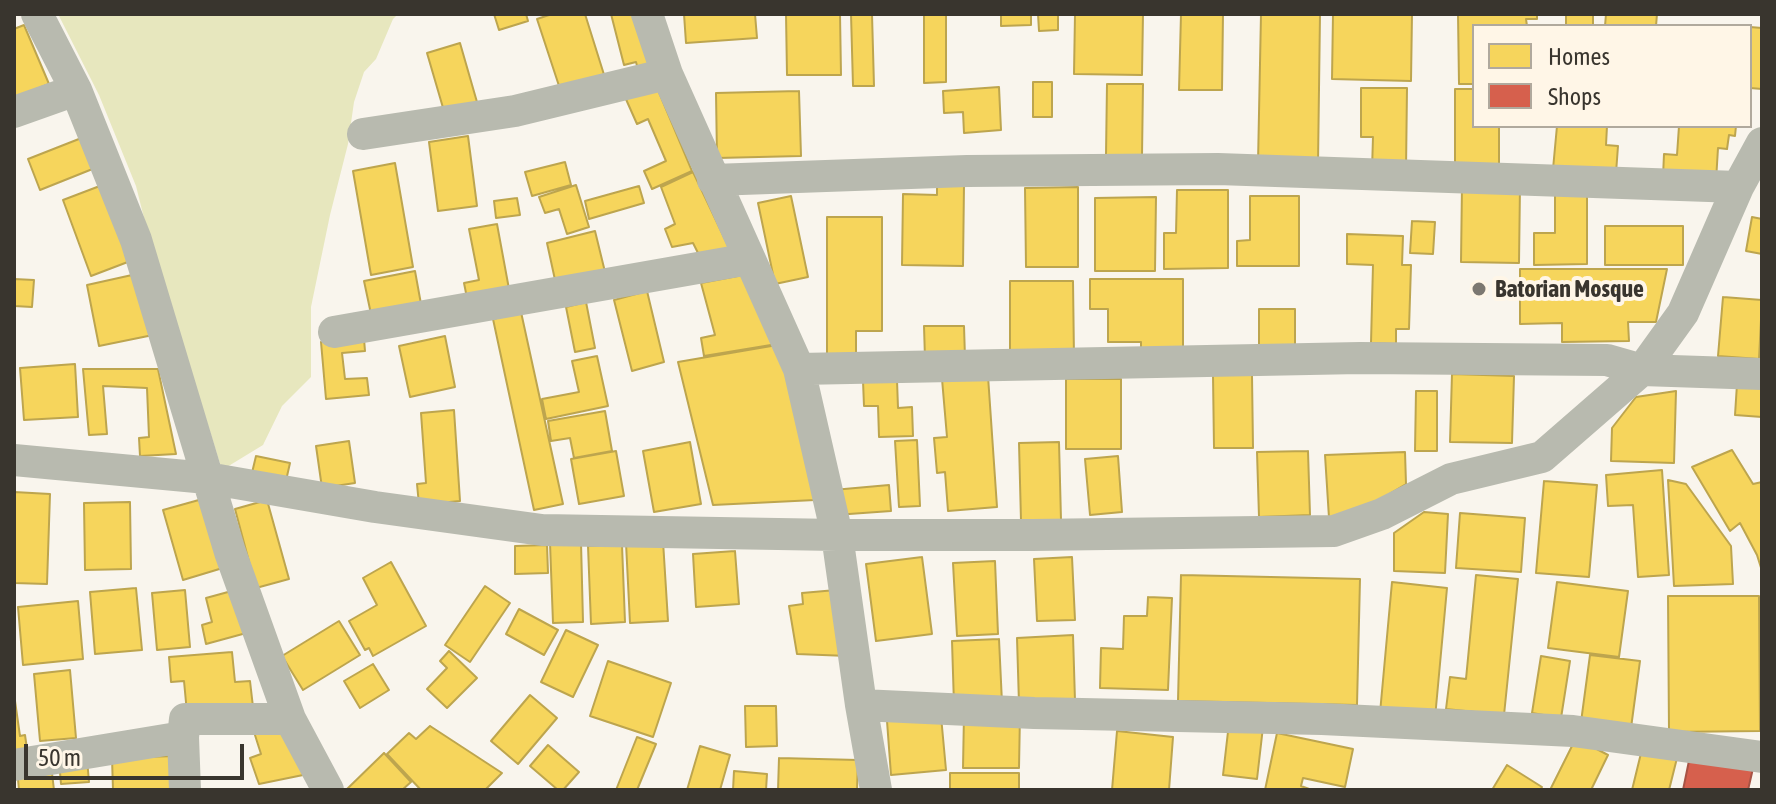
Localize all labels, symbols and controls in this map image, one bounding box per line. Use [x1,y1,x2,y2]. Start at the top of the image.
legend [1472,24,1752,128]
text: Homes [1548,43,1610,70]
text: Shops [1548,83,1601,110]
place label: Batorian Mosque [1495,275,1644,303]
marker: Batorian Mosque [1470,280,1488,298]
scale bar [28,728,248,778]
text: 50 m [38,744,81,771]

